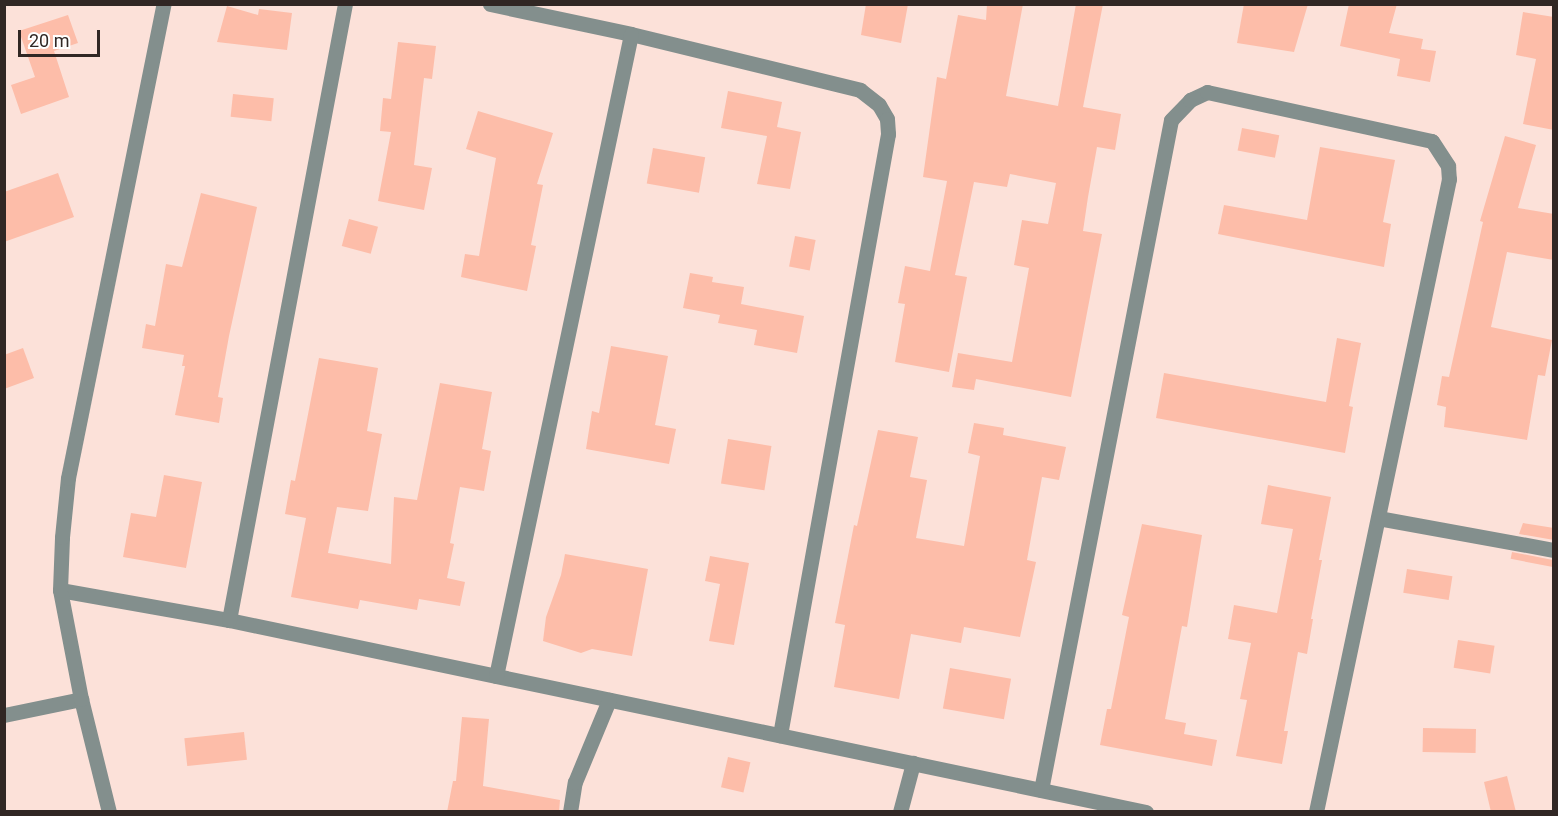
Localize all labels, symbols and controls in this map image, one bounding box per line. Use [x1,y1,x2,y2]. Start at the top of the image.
scale bar [21,18,104,56]
text: 20 m [29,30,69,51]

